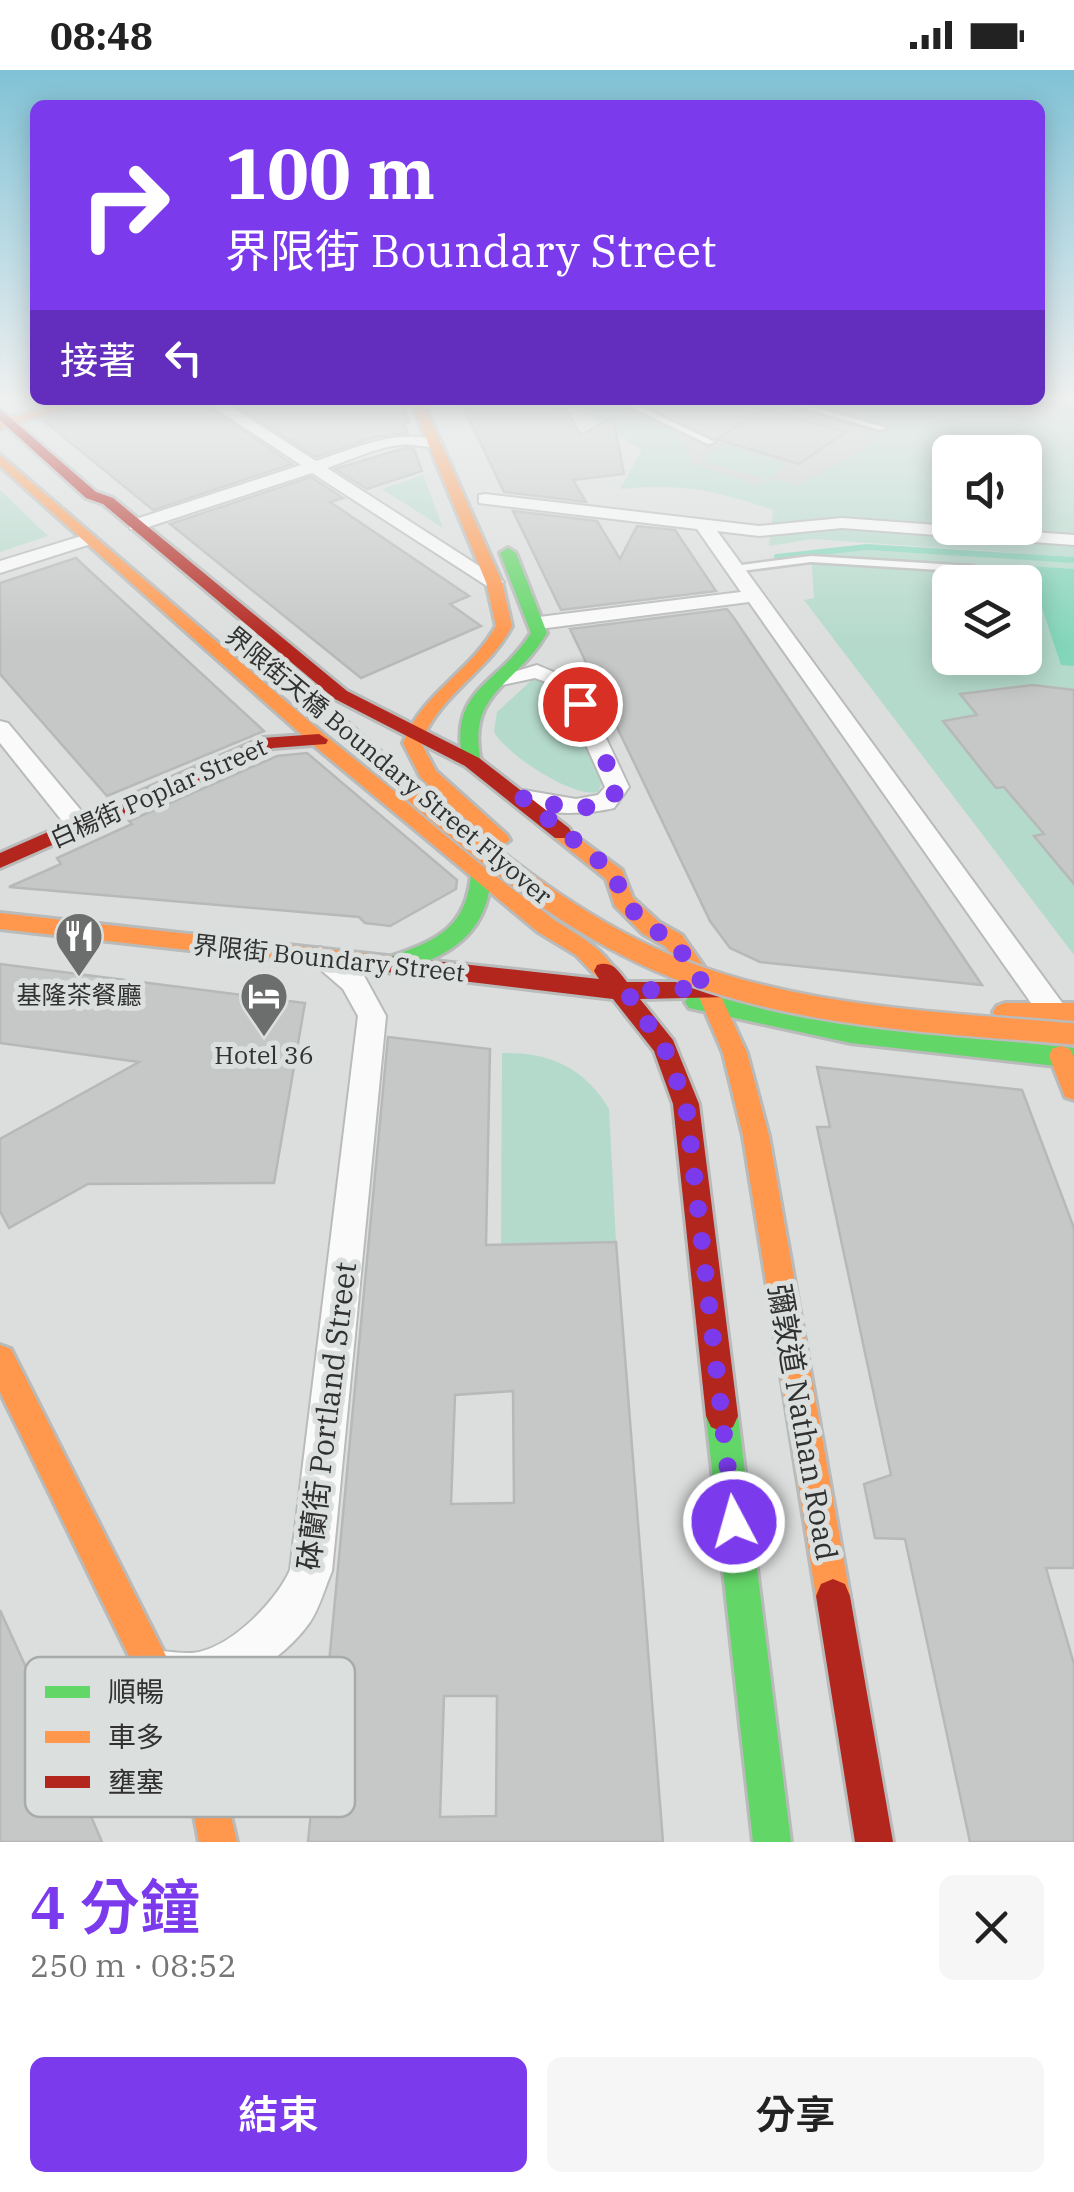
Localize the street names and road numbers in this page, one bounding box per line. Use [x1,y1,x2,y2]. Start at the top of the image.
street label: 界限街天橋 Boundary Street Flyover [219,618,559,912]
street label: 白楊街 Poplar Street [45,729,272,855]
street label: 界限街 Boundary Street [191,927,467,989]
street label: 砵蘭街 Portland Street [288,1260,364,1572]
street label: 彌敦道 Nathan Road [761,1281,847,1563]

